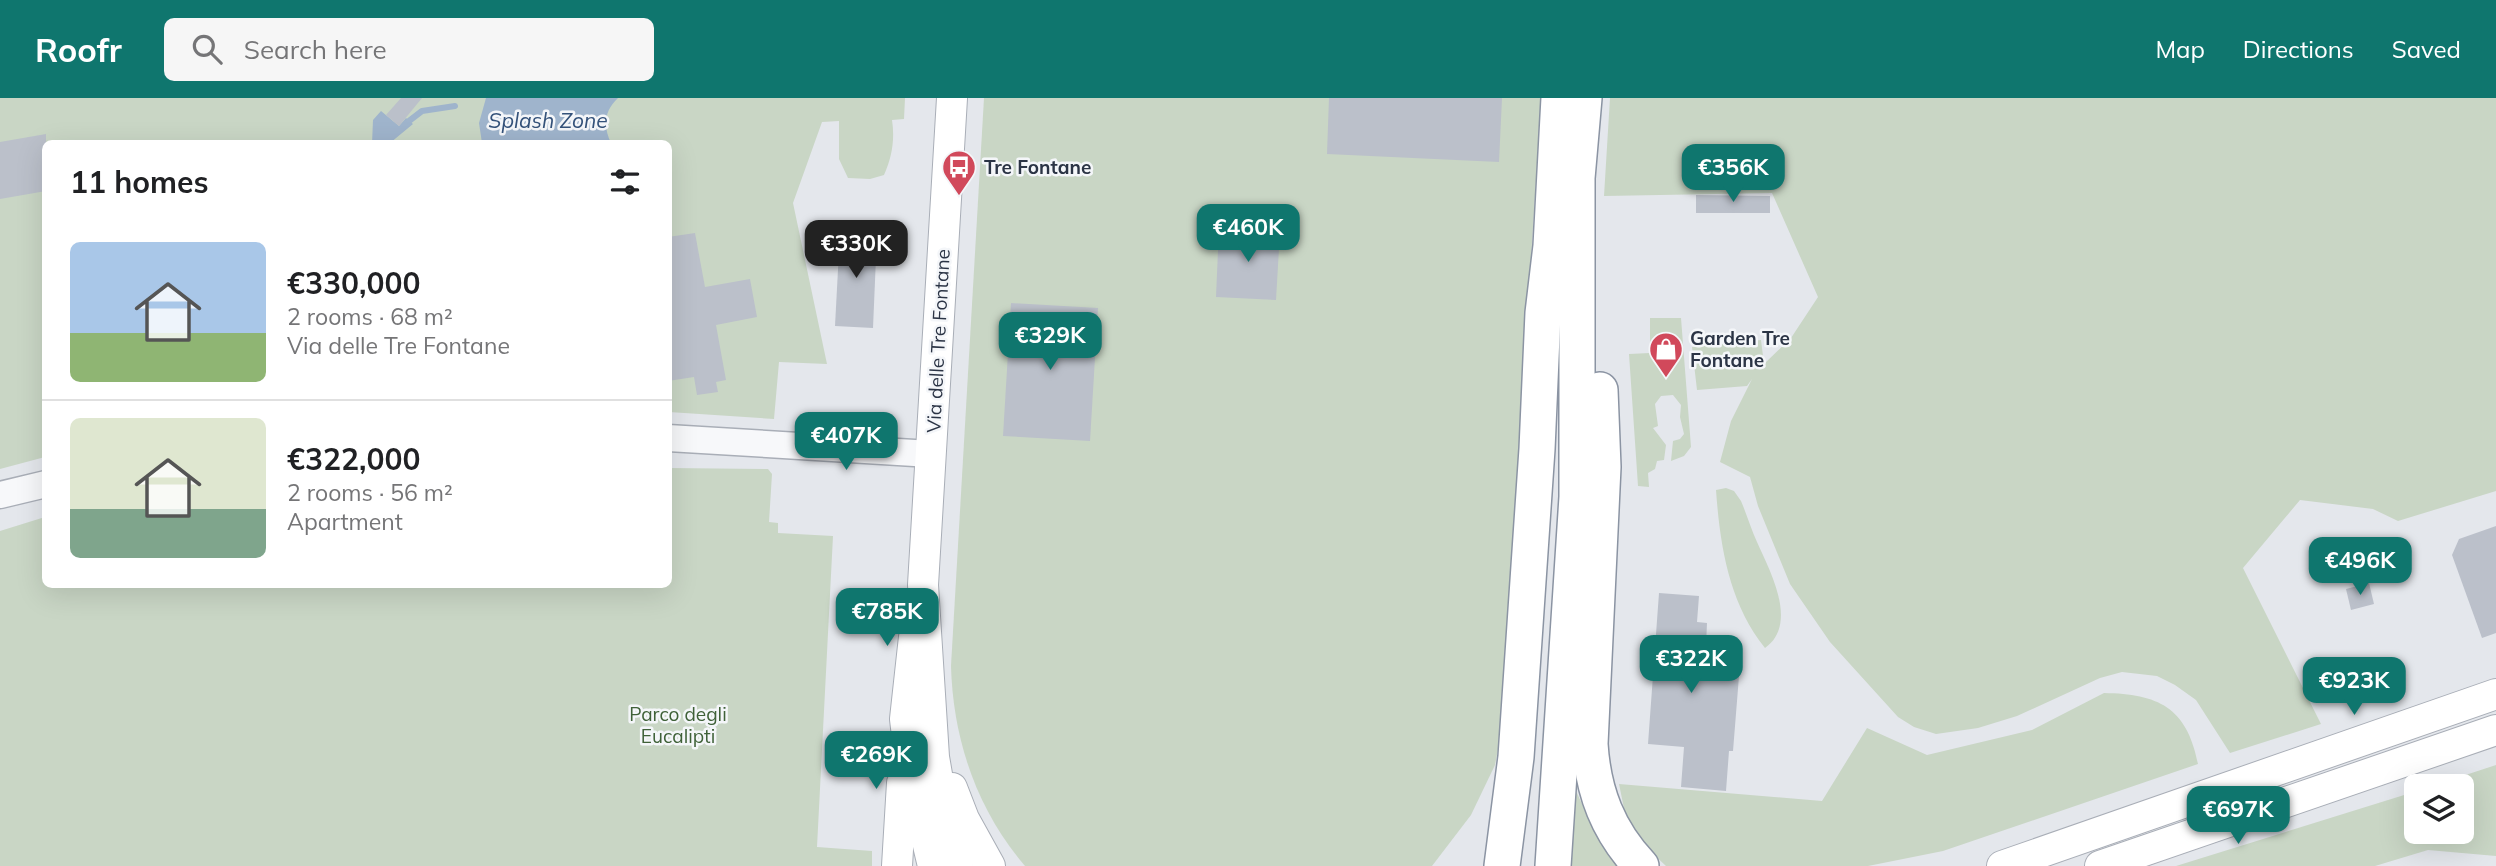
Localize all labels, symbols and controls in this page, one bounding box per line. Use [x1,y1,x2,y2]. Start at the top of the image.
search box [164,18,654,81]
text: Roofr [35,29,122,70]
icon: search [188,30,226,68]
text: Search here [244,33,387,66]
text: Map [2155,34,2205,64]
text: Directions [2243,34,2354,64]
text: Saved [2392,34,2461,64]
water label: Splash Zone [488,107,608,133]
pin: €356K [1684,144,1782,204]
bus stop icon: Tre Fontane [940,148,978,197]
text: €356K [1698,152,1768,181]
place label: Tre Fontane [984,155,1091,179]
text: 11 homes [70,163,209,201]
icon: filters [606,163,644,201]
pin: €460K [1199,204,1297,264]
text: €460K [1213,212,1283,241]
pin: €330K [807,220,905,280]
text: €330K [821,228,891,257]
street label: Via delle Tre Fontane [921,248,955,434]
text: €330,000 [287,264,420,302]
icon: home [126,270,210,354]
text: 2 rooms · 68 m² [287,302,453,331]
pin: €329K [1001,313,1099,372]
text: €329K [1015,320,1085,349]
place label: Garden Tre Fontane [1690,326,1790,372]
shop icon: Garden Tre Fontane [1647,330,1685,379]
text: Via delle Tre Fontane [287,331,510,360]
pin: €407K [797,412,895,472]
text: €407K [811,420,881,449]
text: €322,000 [287,440,420,478]
icon: home [126,446,210,530]
text: 2 rooms · 56 m² [287,478,453,507]
text: Apartment [287,507,403,536]
pin: €496K [2311,538,2409,597]
text: €496K [2325,545,2395,574]
pin: €785K [838,588,936,648]
text: €785K [852,596,922,625]
pin: €322K [1642,636,1740,695]
text: €322K [1656,643,1726,672]
pin: €923K [2305,658,2403,717]
text: €923K [2319,665,2389,694]
park label: Parco degli Eucalipti [629,702,727,748]
pin: €269K [827,732,925,791]
text: €269K [841,739,911,768]
map controls [2404,774,2474,844]
button: layers [2404,774,2474,844]
pin: €697K [2189,786,2287,846]
text: €697K [2203,794,2273,823]

